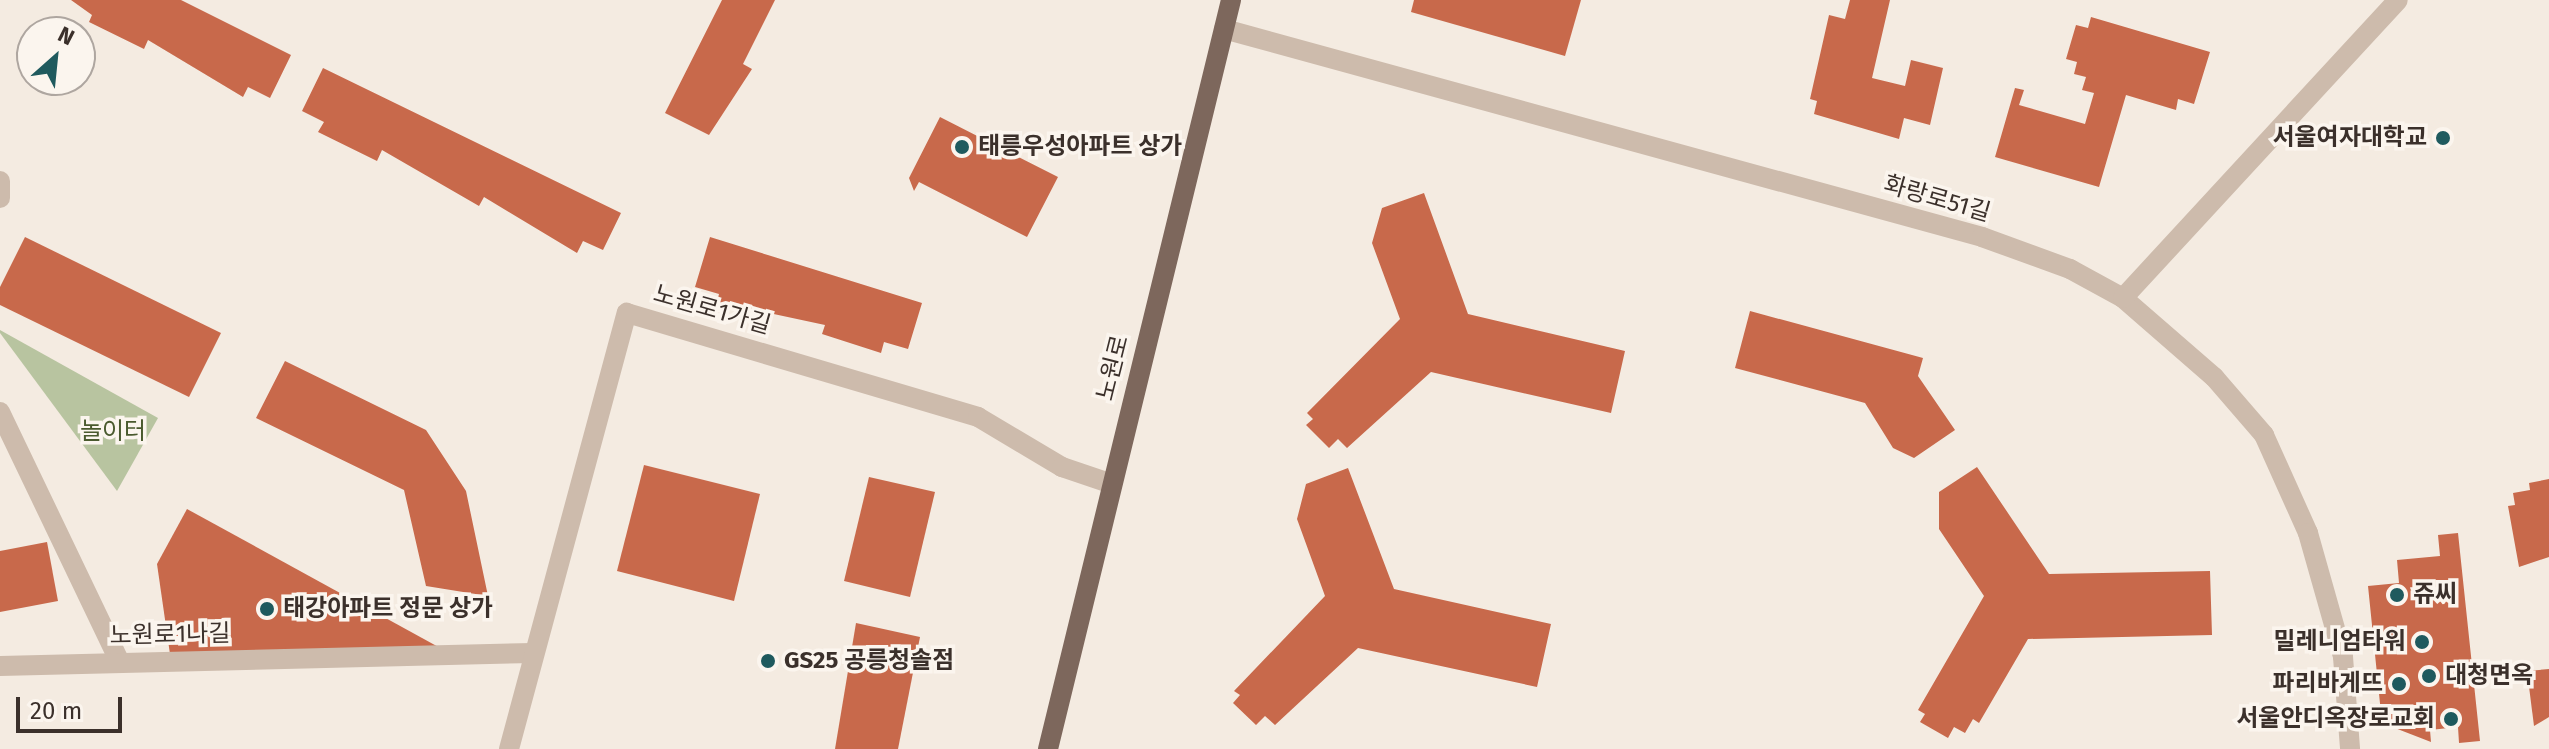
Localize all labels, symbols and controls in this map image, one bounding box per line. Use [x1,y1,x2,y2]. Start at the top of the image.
north arrow [16,16,96,96]
text: N [54,21,79,51]
place label: 서울여자대학교 [2272,124,2427,152]
marker: 서울여자대학교 [2434,129,2452,147]
place label: 태릉우성아파트 상가 [978,133,1182,161]
marker: 태릉우성아파트 상가 [953,138,971,156]
street label: 화랑로51길 [1880,170,1994,228]
street label: 노원로1가길 [650,280,774,340]
street label: 노원로 [1091,332,1135,404]
park label: 놀이터 [80,418,146,446]
place label: 쥬씨 [2413,581,2457,609]
marker: 쥬씨 [2388,586,2406,604]
place label: 태강아파트 정문 상가 [283,595,493,623]
marker: 태강아파트 정문 상가 [258,600,276,618]
street label: 노원로1나길 [109,620,231,650]
place label: 밀레니엄타워 [2274,628,2406,656]
marker: 밀레니엄타워 [2413,633,2431,651]
place label: GS25 공릉청솔점 [784,647,954,675]
marker: GS25 공릉청솔점 [759,652,777,670]
place label: 대청면옥 [2445,662,2533,690]
marker: 대청면옥 [2420,667,2438,685]
place label: 파리바게뜨 [2273,670,2383,698]
marker: 파리바게뜨 [2390,675,2408,693]
scale bar [20,681,126,731]
text: 20 m [30,697,82,725]
place label: 서울안디옥장로교회 [2236,705,2435,733]
marker: 서울안디옥장로교회 [2442,710,2460,728]

